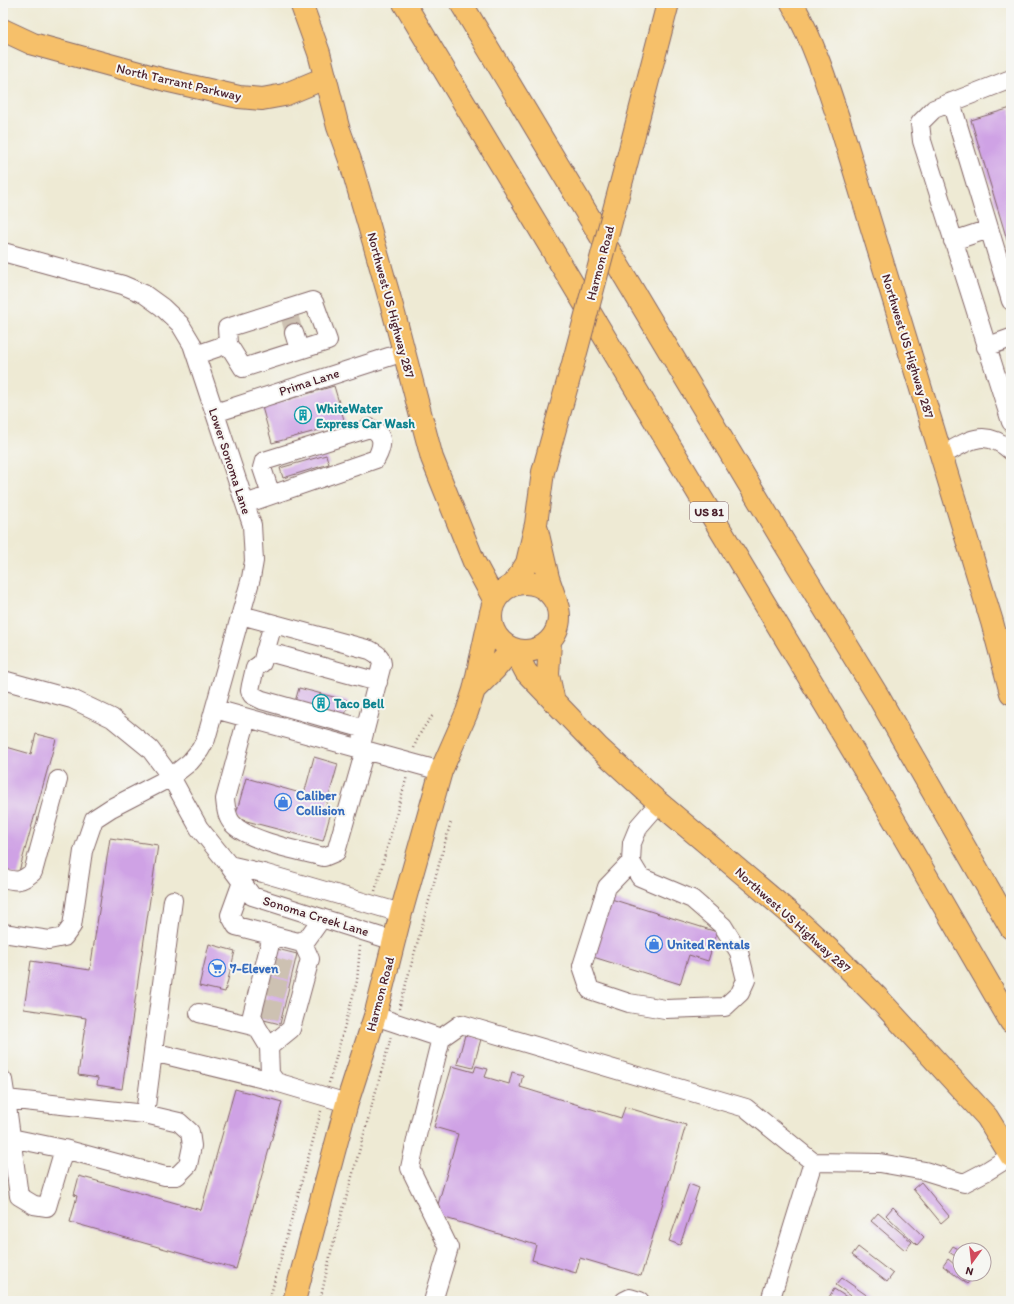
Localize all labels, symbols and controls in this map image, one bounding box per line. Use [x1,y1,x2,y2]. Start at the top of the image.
street label: North Tarrant Parkway [115,60,243,104]
street label: Harmon Road [583,224,617,302]
street label: Northwest US Highway 287 [364,231,418,380]
street label: Northwest US Highway 287 [879,272,937,421]
street label: Prima Lane [277,365,341,399]
place label: WhiteWater Express Car Wash [316,401,415,432]
building icon: WhiteWater Express Car Wash [293,405,313,425]
street label: Lower Sonoma Lane [206,406,254,516]
road number: US 81 [690,502,728,522]
building icon: Taco Bell [311,693,331,713]
place label: Taco Bell [333,696,385,711]
place label: Caliber Collision [296,788,346,818]
shop icon: Caliber Collision [273,792,293,812]
street label: Northwest US Highway 287 [732,864,854,976]
street label: Sonoma Creek Lane [261,893,371,939]
shop icon: United Rentals [644,934,664,954]
place label: United Rentals [667,937,750,952]
street label: Harmon Road [363,955,397,1033]
supermarket icon: 7-Eleven [207,958,227,978]
place label: 7-Eleven [229,961,279,976]
north arrow [952,1242,992,1282]
text: N [964,1264,975,1278]

